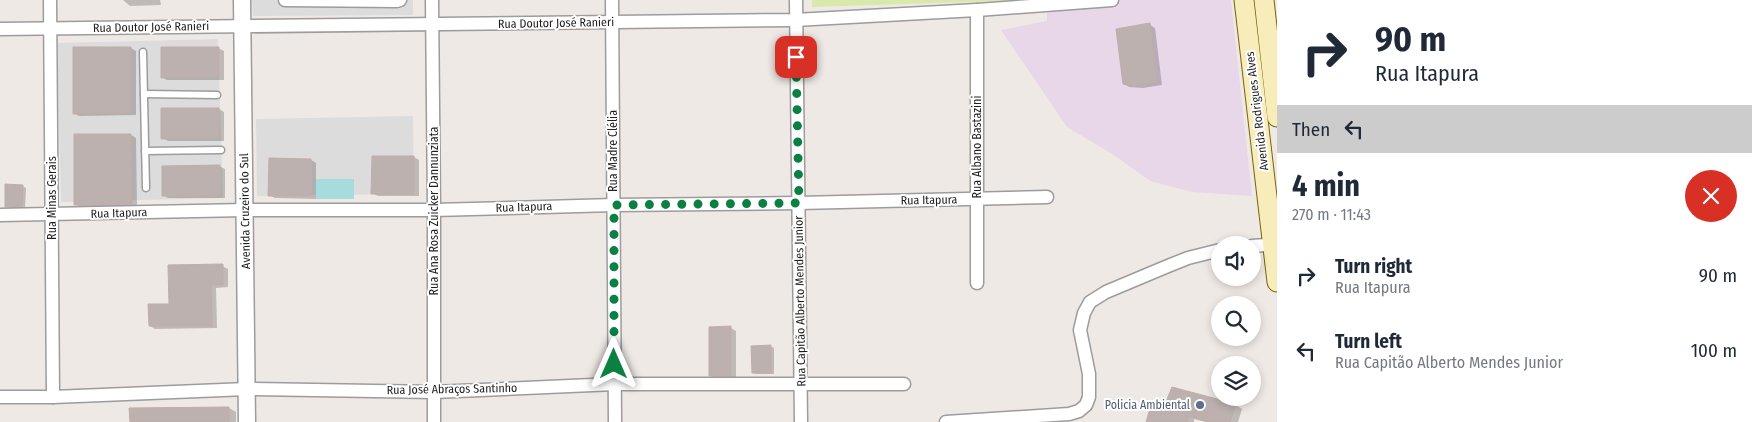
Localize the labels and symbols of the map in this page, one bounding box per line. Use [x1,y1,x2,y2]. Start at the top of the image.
street label: Rua Doutor José Ranieri [498,15,614,31]
street label: Rua Doutor José Ranieri [93,19,209,35]
pin [775,36,817,78]
street label: Avenida Rodrigues Alves [1243,51,1271,171]
street label: Rua Albano Bastazini [970,96,984,198]
street label: Rua Madre Clélia [606,110,620,192]
street label: Rua Ana Rosa Zuicker Dannunziata [427,126,441,295]
street label: Avenida Cruzeiro do Sul [237,153,253,269]
street label: Rua Minas Gerais [45,156,59,240]
street label: Rua Itapura [901,193,958,207]
street label: Rua Itapura [495,199,553,215]
street label: Rua Itapura [90,205,148,221]
street label: Rua Capitão Alberto Mendes Junior [791,215,808,387]
position arrow [587,337,639,389]
street label: Rua José Abraços Santinho [387,381,517,397]
place label: Policia Ambiental [1105,398,1190,412]
marker: Policia Ambiental [1194,399,1206,411]

